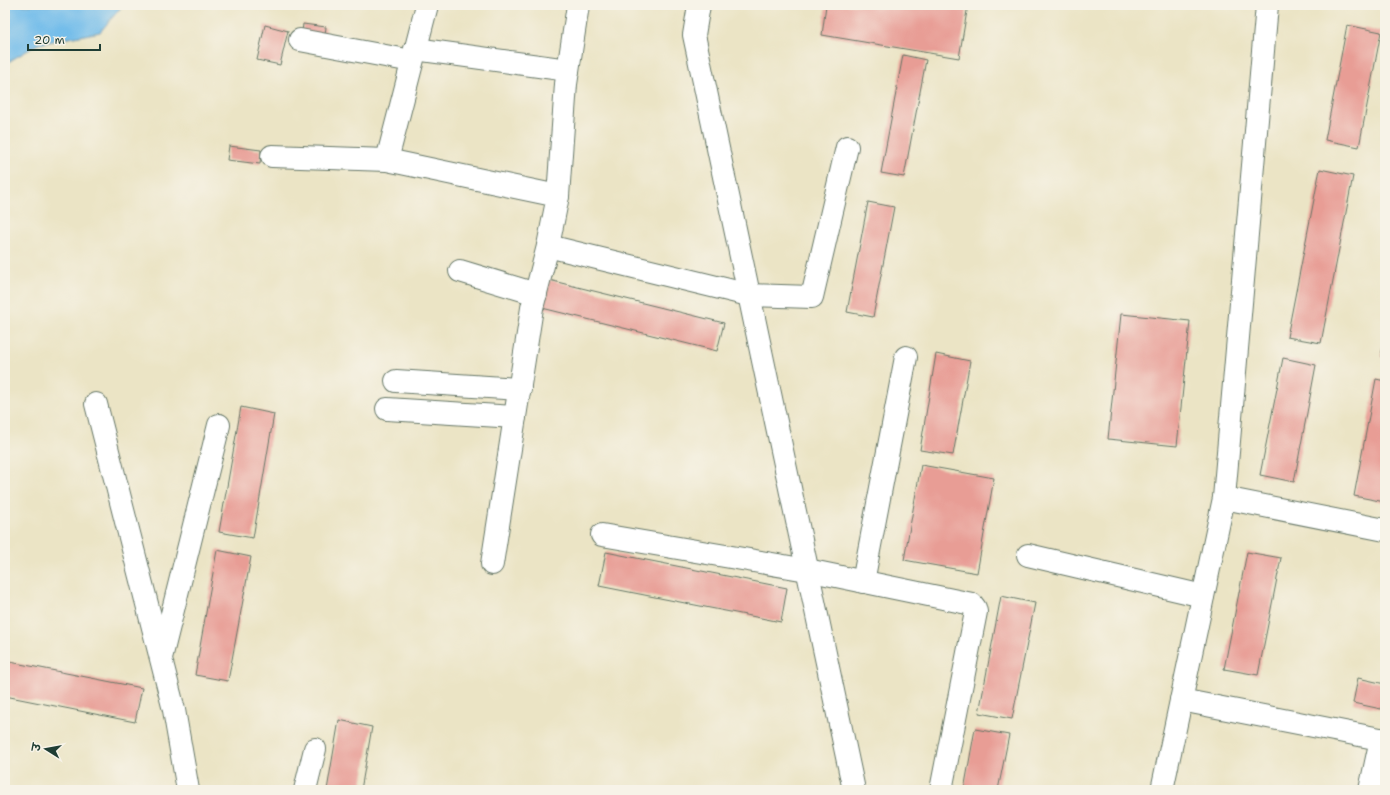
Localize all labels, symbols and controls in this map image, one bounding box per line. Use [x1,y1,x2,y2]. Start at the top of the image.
scale bar [28,26,100,52]
text: 20 m [34,32,65,48]
north arrow [26,729,66,769]
text: उ [28,741,45,753]

